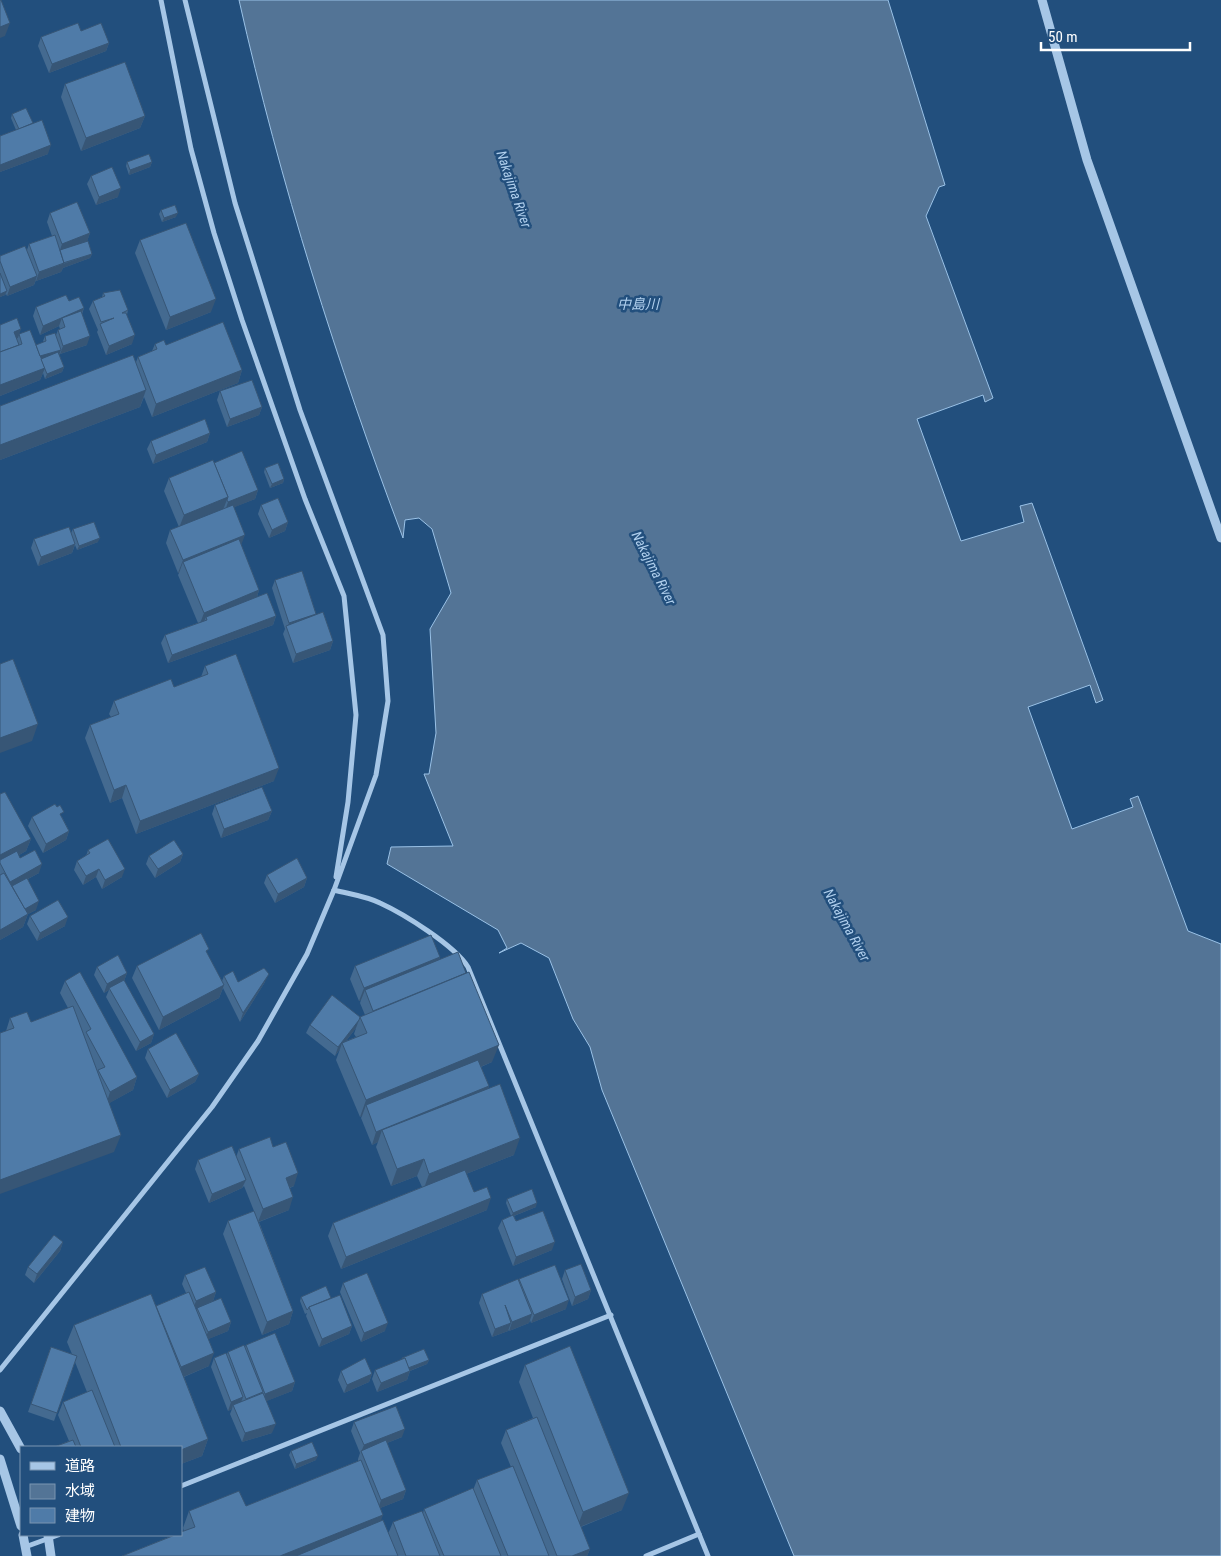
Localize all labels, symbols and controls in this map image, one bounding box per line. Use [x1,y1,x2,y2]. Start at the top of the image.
scale bar [1041,20,1190,52]
text: 50 m [1048,28,1078,46]
water label: Nakajima River [493,148,535,230]
water label: 中島川 [617,296,661,312]
water label: Nakajima River [629,529,680,608]
water label: Nakajima River [821,886,874,965]
legend [20,1446,182,1536]
text: 道路 [65,1457,95,1475]
text: 水域 [65,1482,95,1500]
text: 建物 [65,1507,95,1525]

